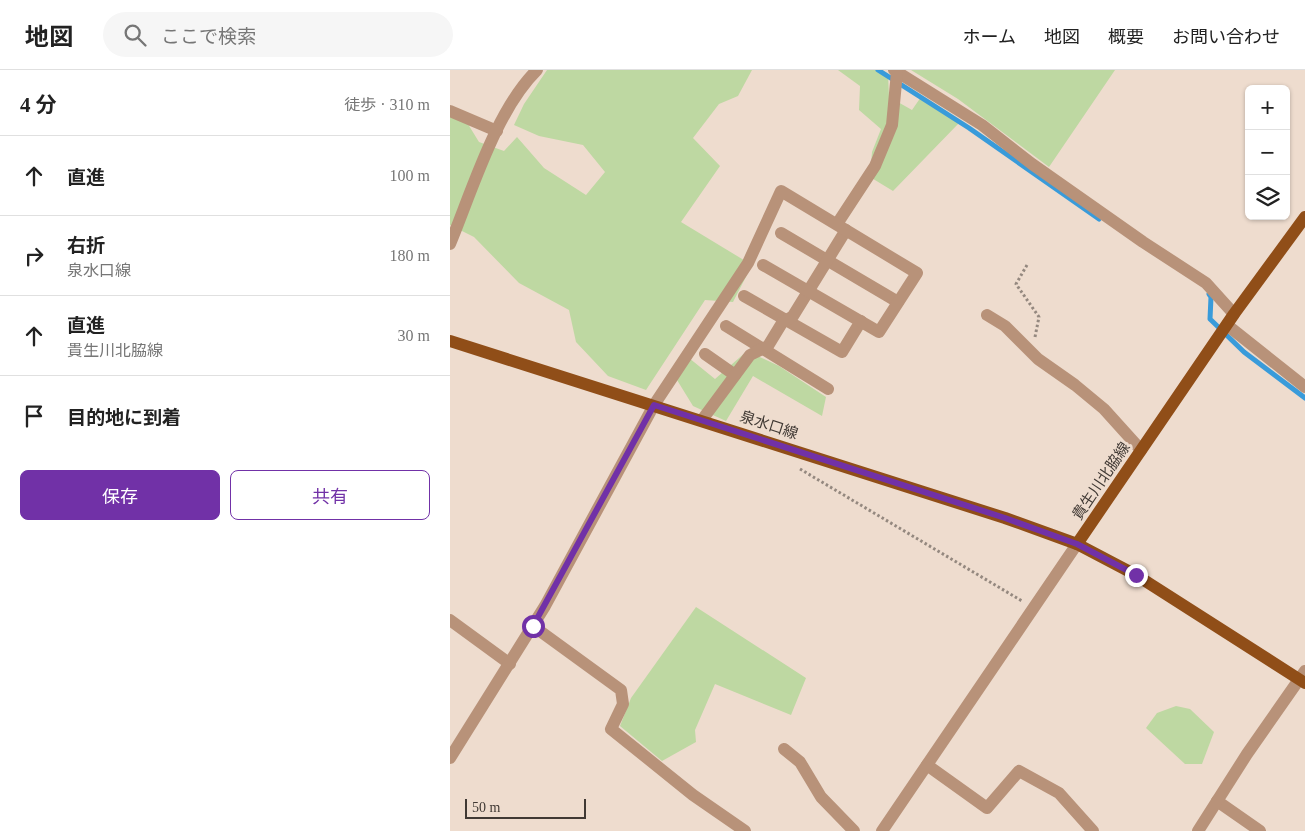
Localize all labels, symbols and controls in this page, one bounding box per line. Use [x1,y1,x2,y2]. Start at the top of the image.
search box [103,12,453,57]
icon: search [121,21,149,49]
text: 地図 [25,24,73,50]
text: ここで検索 [161,26,256,47]
text: ホーム [963,27,1016,47]
text: 地図 [1044,27,1080,47]
text: 概要 [1108,27,1144,47]
text: お問い合わせ [1172,27,1280,47]
map controls [1245,85,1290,220]
button: + [1245,85,1290,130]
text: 4 分 [20,93,57,117]
text: 徒歩 · 310 m [344,96,430,113]
button: − [1245,130,1290,175]
icon: ahead [20,162,48,190]
text: 直進 [67,167,105,188]
text: 100 m [390,167,430,184]
button: layers [1245,175,1290,220]
text: 右折 [67,235,105,256]
icon: right [20,242,48,270]
text: 180 m [390,247,430,264]
text: 泉水口線 [67,262,131,279]
text: 直進 [67,315,105,336]
icon: ahead [20,322,48,350]
text: 30 m [398,327,430,344]
text: 貴生川北脇線 [67,342,163,359]
icon: arrive [20,402,48,430]
text: 目的地に到着 [67,407,181,428]
street label: 泉水口線 [738,408,800,442]
street label: 貴生川北脇線 [1068,439,1133,523]
button: 保存 [20,470,220,520]
button: 共有 [230,470,430,520]
route end [1125,564,1148,587]
route start [522,615,545,638]
scale bar [465,796,586,819]
text: 50 m [472,800,500,815]

